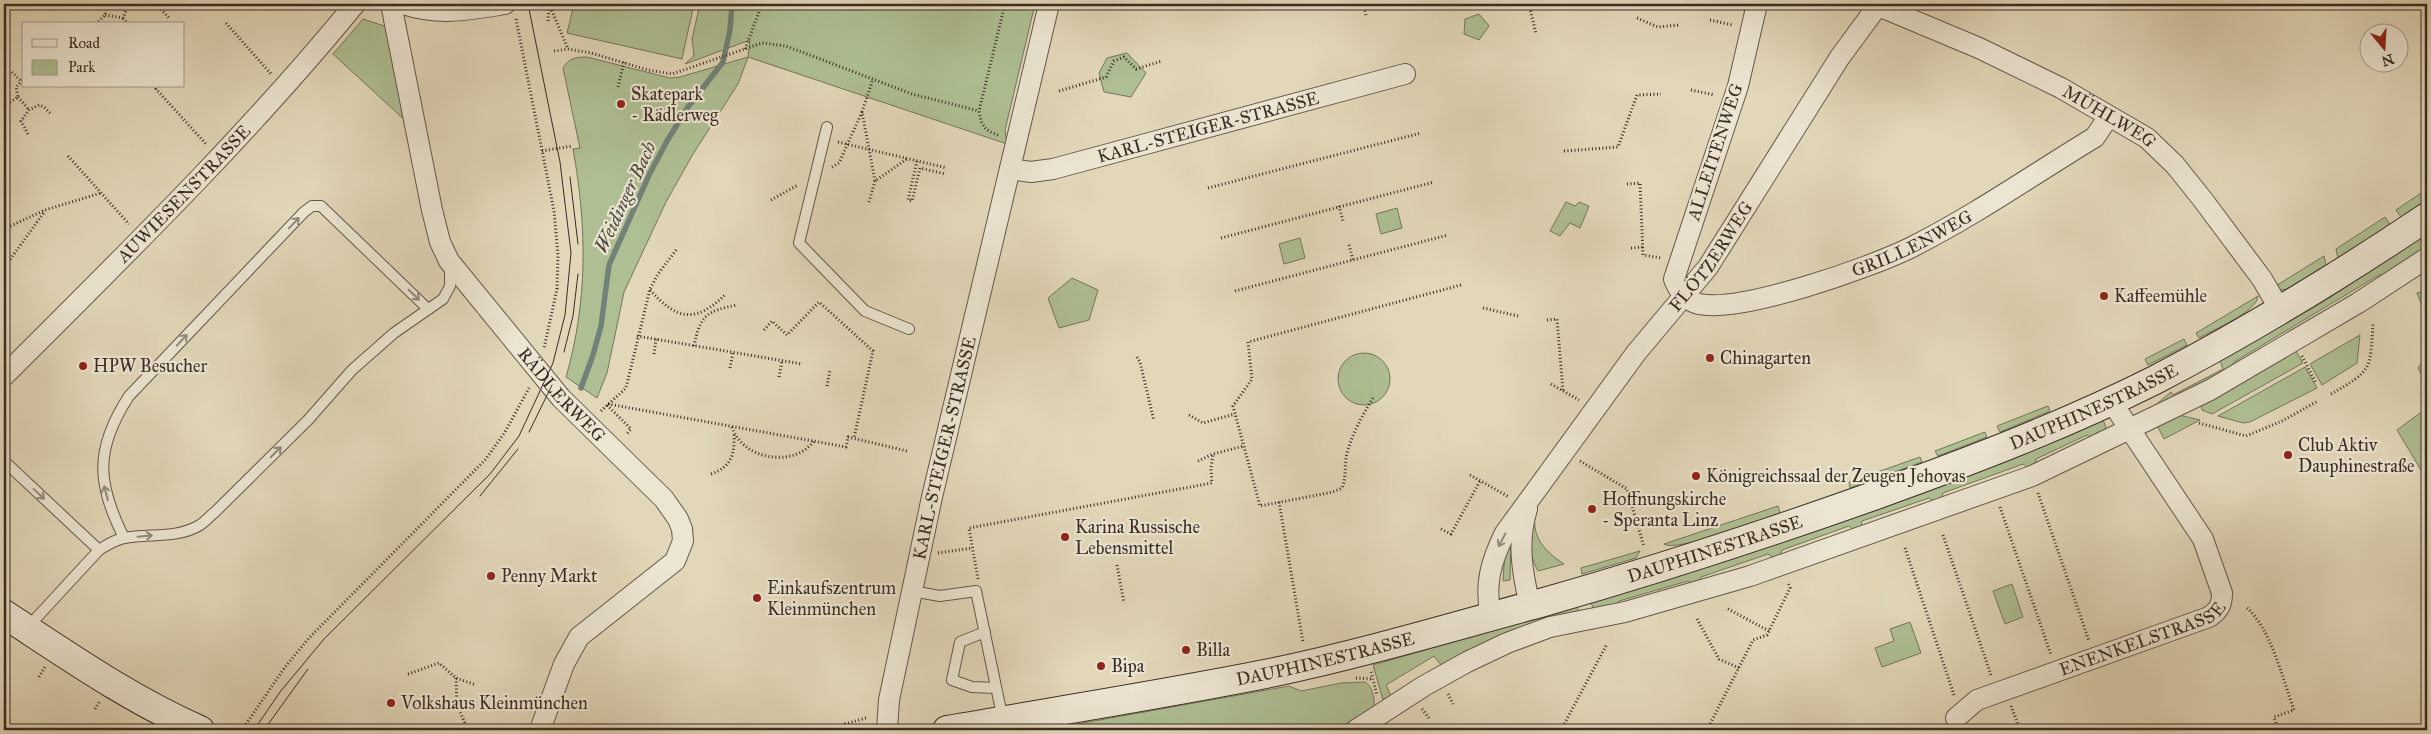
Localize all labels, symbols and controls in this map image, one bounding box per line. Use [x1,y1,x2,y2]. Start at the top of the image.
legend [22,22,185,88]
north arrow [2358,22,2408,72]
text: Road [68,34,100,52]
text: N [2379,50,2396,70]
text: Park [68,58,95,76]
street label: MÜHLWEG [2059,80,2161,152]
street label: ALLEITENWEG [1682,81,1748,224]
place label: Skatepark - Rädlerweg [631,83,719,127]
street label: KARL-STEIGER-STRASSE [1095,87,1321,168]
marker: Skatepark - Rädlerweg [615,98,627,110]
street label: AUWIESENSTRASSE [112,120,255,268]
water label: Weidinger Bach [589,138,661,256]
street label: FLÖTZERWEG [1664,197,1757,316]
street label: GRILLENWEG [1849,205,1976,282]
one-way arrow [288,216,300,229]
place label: Kaffeemühle [2114,285,2207,307]
one-way arrow [408,289,421,301]
marker: Kaffeemühle [2098,290,2110,302]
one-way arrow [176,334,188,347]
street label: KARL-STEIGER-STRASSE [908,334,981,562]
street label: RÄDLERWEG [513,343,610,447]
place label: Chinagarten [1720,347,1811,370]
marker: Chinagarten [1704,352,1716,364]
place label: HPW Besucher [93,355,207,377]
street label: DAUPHINESTRASSE [2006,359,2182,455]
marker: HPW Besucher [77,360,89,372]
place label: Club Aktiv Dauphinestraße [2298,434,2415,477]
one-way arrow [270,445,282,458]
marker: Club Aktiv Dauphinestraße [2282,449,2294,461]
place label: Königreichssaal der Zeugen Jehovas [1706,465,1966,488]
marker: Königreichssaal der Zeugen Jehovas [1690,470,1702,482]
one-way arrow [101,485,111,501]
one-way arrow [33,488,46,500]
place label: Hoffnungskirche - Speranta Linz [1602,488,1726,531]
marker: Hoffnungskirche - Speranta Linz [1586,503,1598,515]
street label: DAUPHINESTRASSE [1625,510,1805,588]
place label: Karina Russische Lebensmittel [1075,516,1200,559]
marker: Karina Russische Lebensmittel [1059,531,1071,543]
one-way arrow [137,532,153,541]
one-way arrow [1497,532,1506,547]
place label: Penny Markt [501,565,598,587]
marker: Penny Markt [485,570,497,582]
place label: Einkaufszentrum Kleinmünchen [767,577,896,620]
marker: Einkaufszentrum Kleinmünchen [751,592,763,604]
street label: ENENKELSTRASSE [2056,597,2231,681]
street label: DAUPHINESTRASSE [1234,627,1417,690]
place label: Billa [1196,639,1231,661]
marker: Billa [1180,644,1192,656]
place label: Bipa [1111,655,1145,677]
marker: Bipa [1095,660,1107,672]
place label: Volkshaus Kleinmünchen [400,692,588,714]
marker: Volkshaus Kleinmünchen [385,697,397,709]

